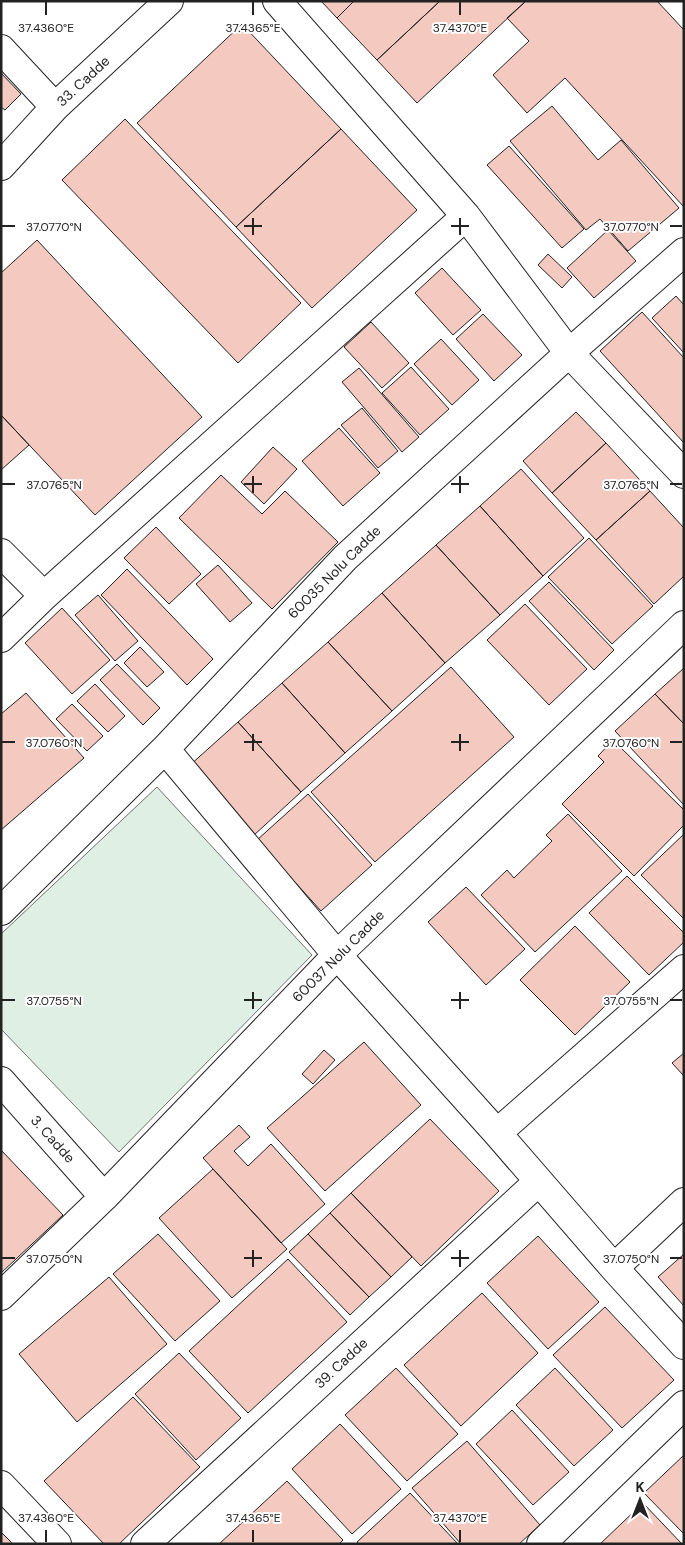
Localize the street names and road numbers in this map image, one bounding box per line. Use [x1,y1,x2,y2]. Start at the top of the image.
street label: 33. Cadde [53,52,113,110]
street label: 60035 Nolu Cadde [284,522,384,622]
street label: 60037 Nolu Cadde [288,906,388,1006]
street label: 3. Cadde [27,1111,79,1167]
street label: 39. Cadde [311,1334,371,1392]

